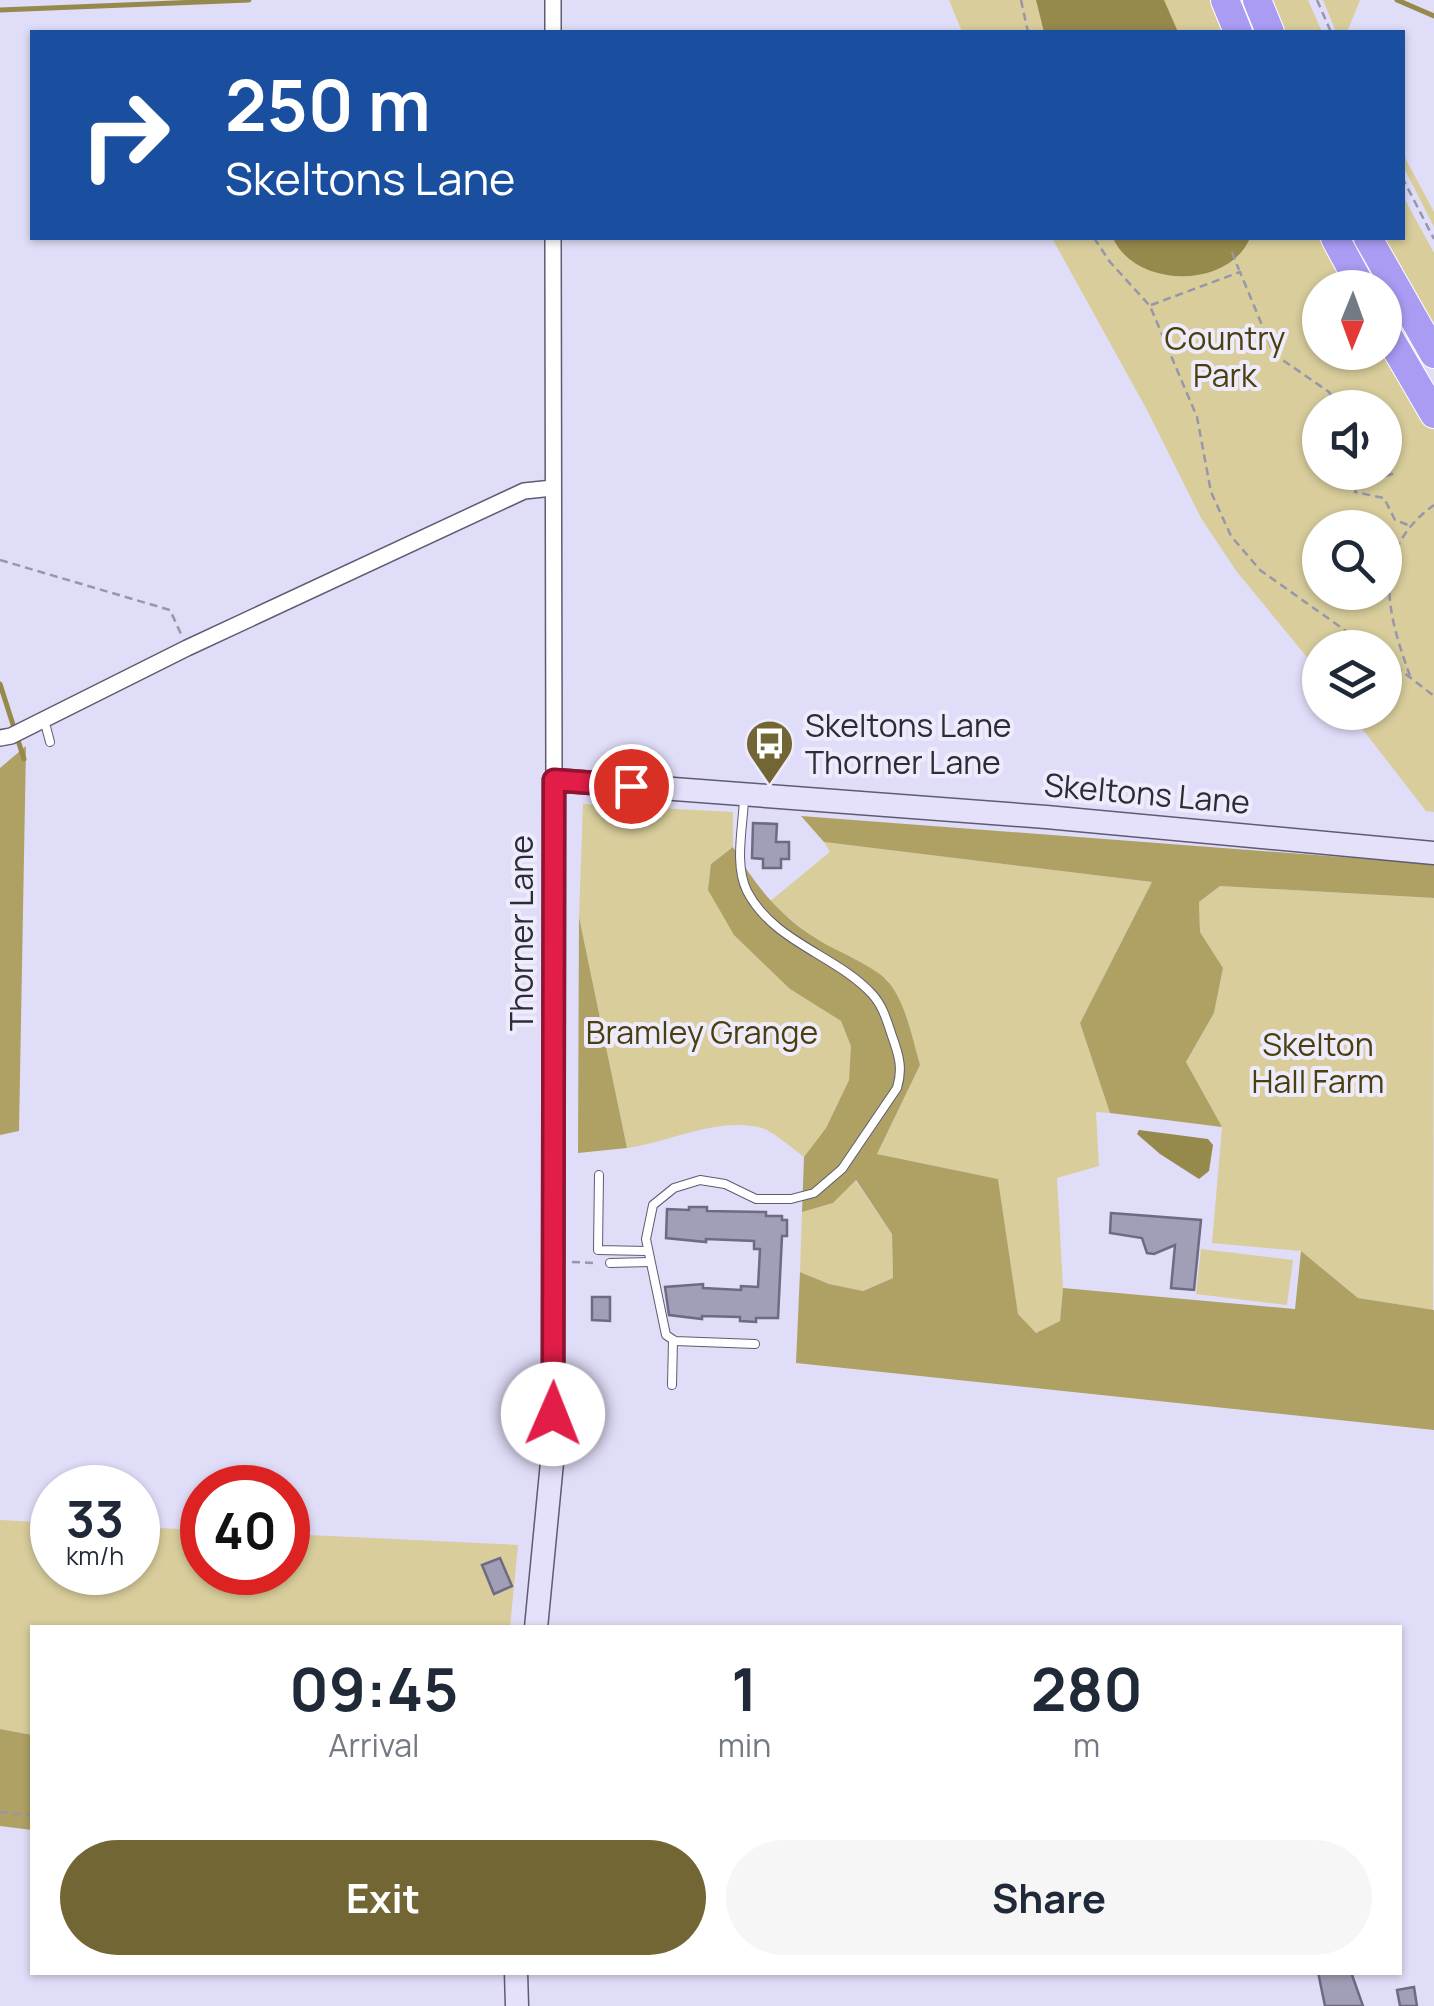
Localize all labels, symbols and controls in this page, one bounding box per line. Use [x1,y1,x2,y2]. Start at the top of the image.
text: 250 m [225,56,431,152]
icon: right [60,70,190,200]
text: Skeltons Lane [225,147,515,209]
north arrow [1302,270,1402,370]
map controls [1302,270,1402,730]
park label: Country Park [1165,316,1286,397]
button: sound [1302,390,1402,490]
button: search [1302,510,1402,610]
button: layers [1302,630,1402,730]
place label: Skeltons Lane Thorner Lane [805,703,1012,784]
bus stop icon: Skeltons Lane Thorner Lane [744,718,796,786]
pin [589,744,674,829]
icon: arrive [604,759,659,814]
street label: Skeltons Lane [1042,762,1252,824]
street label: Thorner Lane [499,835,543,1031]
park label: Bramley Grange [586,1010,818,1054]
park label: Skelton Hall Farm [1252,1022,1384,1103]
position arrow [501,1362,605,1466]
speed limit sign: 40 [180,1465,310,1595]
text: 33 [66,1484,124,1552]
text: km/h [66,1538,124,1573]
text: 09:45 [289,1647,458,1729]
text: 1 [731,1647,758,1729]
text: 280 [1031,1647,1143,1729]
text: Arrival [328,1723,420,1767]
text: min [718,1723,771,1767]
text: m [1073,1723,1100,1767]
button: Exit [60,1840,706,1955]
button: Share [726,1840,1372,1955]

